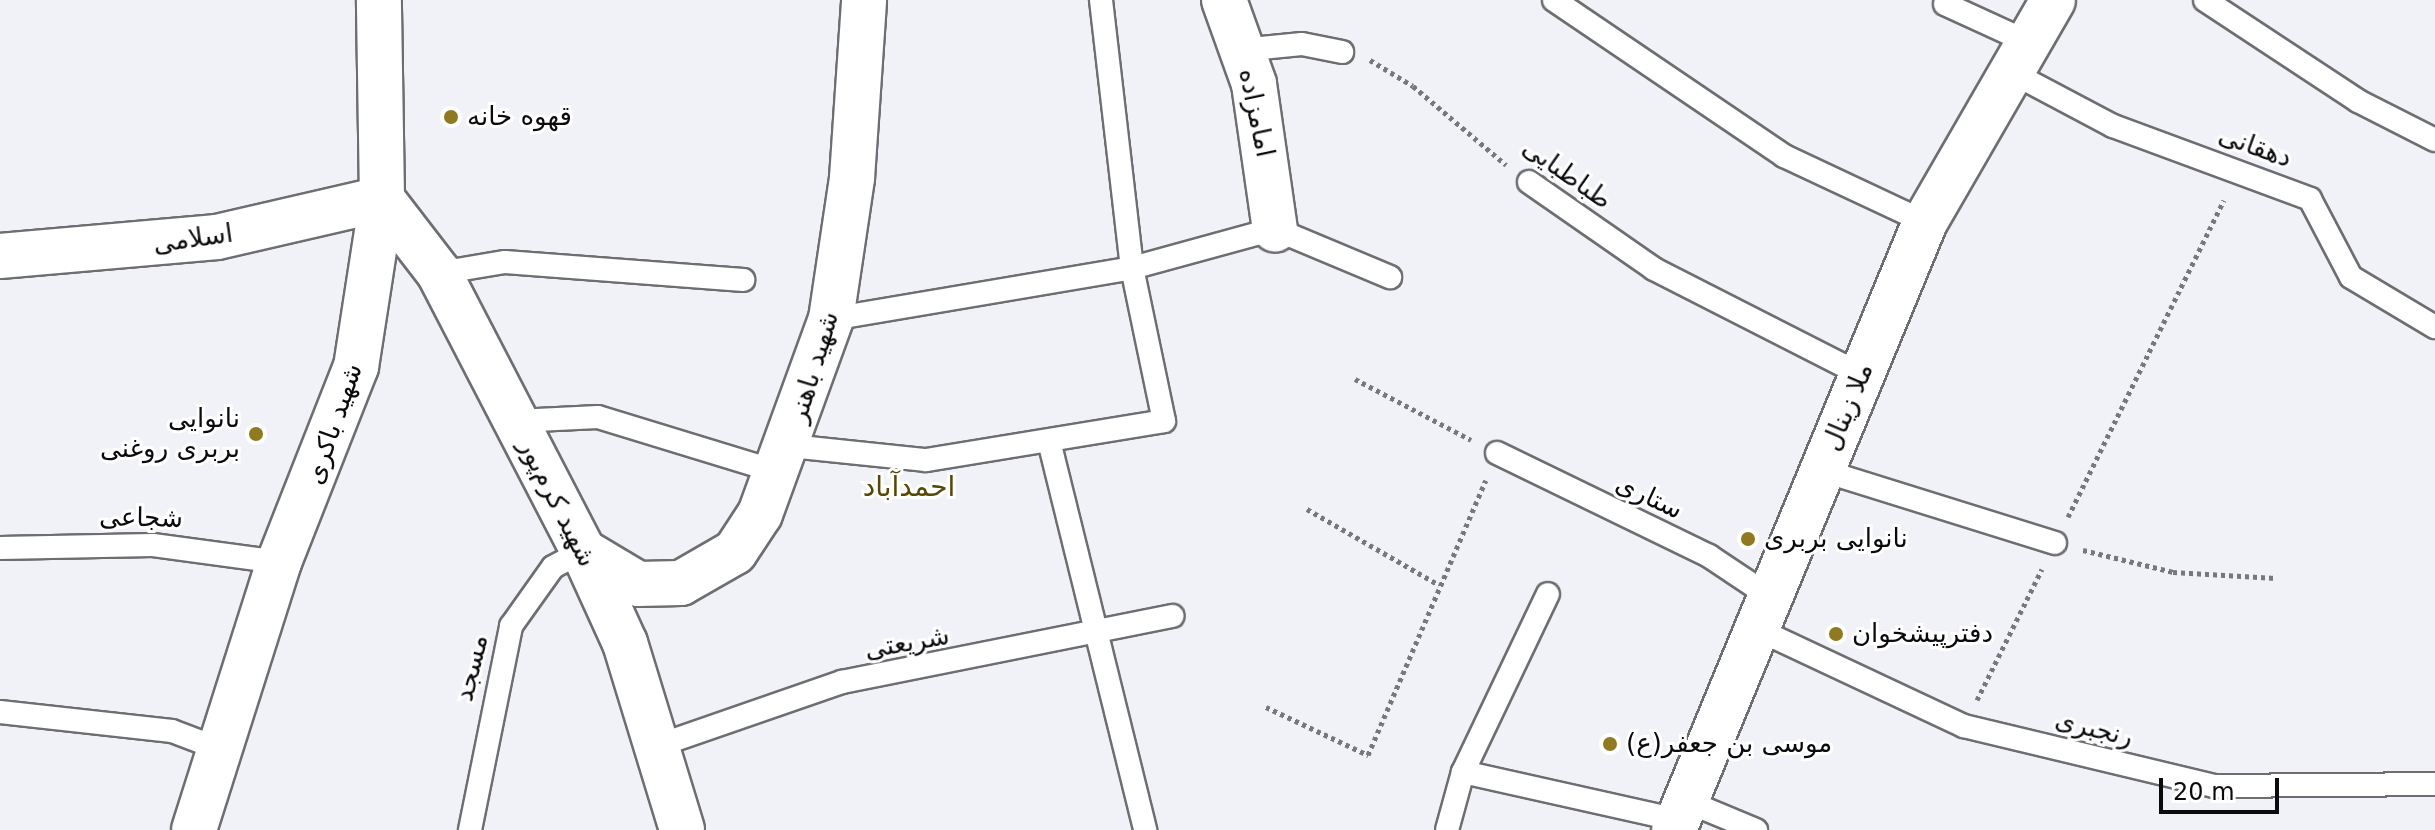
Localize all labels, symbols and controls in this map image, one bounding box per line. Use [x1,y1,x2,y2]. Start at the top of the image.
street label: امامزاده [1231,66,1281,160]
place label: قهوه خانه [467,101,572,133]
marker: قهوه خانه [442,108,460,126]
street label: دهقانی [2214,119,2296,175]
street label: طباطبایی [1516,132,1618,216]
street label: اسلامی [151,218,235,260]
street label: شهید باهنر [782,308,846,426]
street label: ملا زینال [1816,358,1880,456]
street label: شهید باکری [299,359,369,489]
place label: نانوایی بربری روغنی [100,403,240,464]
marker: نانوایی بربری روغنی [247,425,265,443]
street label: شهید کرم‌پور [511,434,603,572]
street label: ستاری [1610,468,1688,526]
district label: احمدآباد [863,470,955,504]
street label: شجاعی [99,502,183,534]
place label: نانوایی بربری [1764,523,1908,555]
marker: نانوایی بربری [1739,530,1757,548]
place label: دفترپیشخوان [1852,618,1993,650]
street label: شریعتی [862,620,952,666]
marker: دفترپیشخوان [1827,625,1845,643]
street label: مسجد [449,631,495,705]
street label: رنجبری [2052,704,2136,754]
place label: موسی بن جعفر(ع) [1626,728,1832,760]
marker: موسی بن جعفر(ع) [1601,735,1619,753]
scale bar [2163,762,2283,812]
text: 20 m [2173,778,2235,806]

